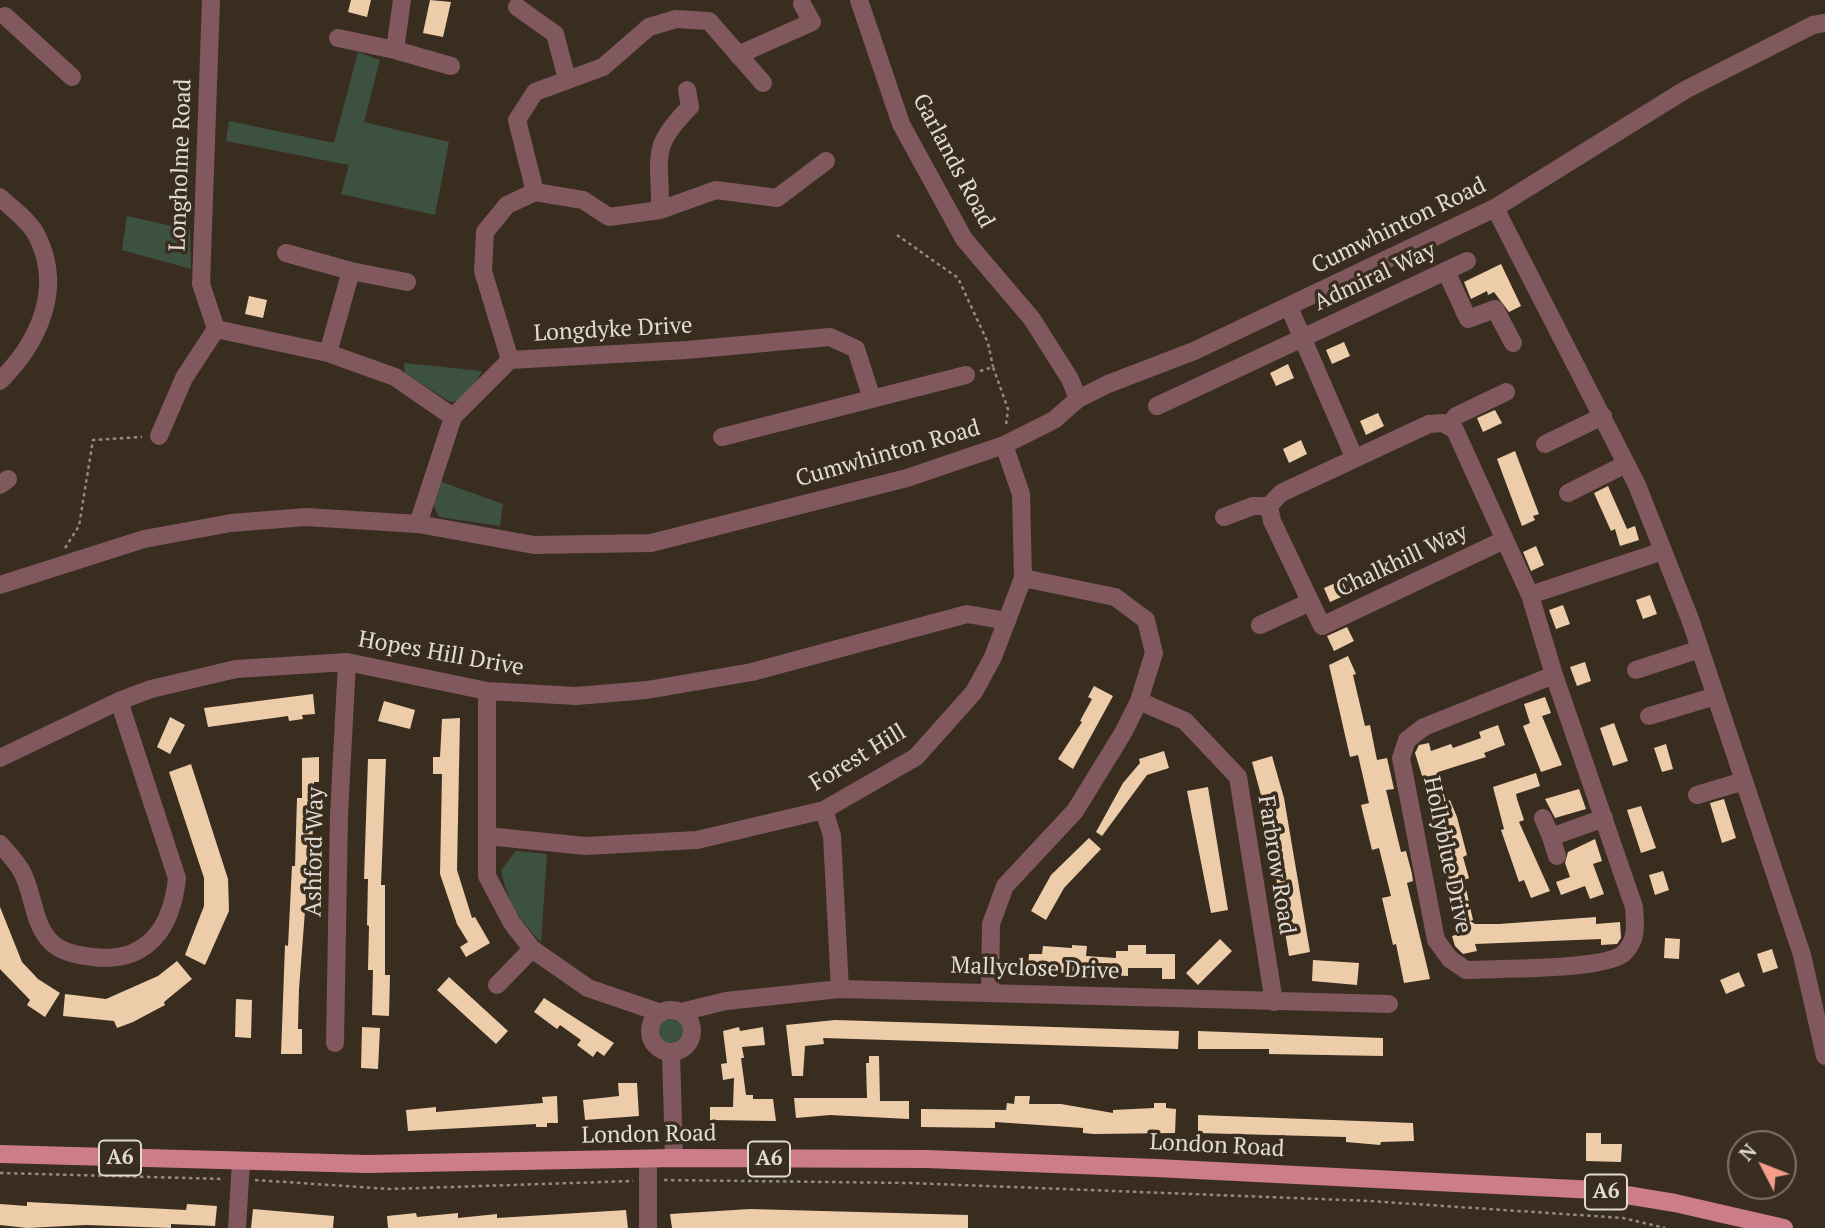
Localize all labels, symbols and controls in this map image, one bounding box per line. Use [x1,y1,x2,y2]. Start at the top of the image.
street label: Longholme Road [164,78,198,252]
street label: Garlands Road [906,89,1000,233]
street label: Cumwhinton Road [1307,172,1491,280]
street label: Admiral Way [1310,237,1440,317]
street label: Longdyke Drive [533,312,693,348]
street label: Cumwhinton Road [793,414,983,494]
street label: Chalkhill Way [1332,519,1472,603]
street label: Hopes Hill Drive [356,626,526,682]
street label: Forest Hill [805,719,911,797]
street label: Hollyblue Drive [1417,774,1477,936]
street label: Ashford Way [300,787,330,917]
street label: Farbrow Road [1251,793,1301,937]
street label: Mallyclose Drive [950,952,1120,986]
street label: London Road [581,1120,717,1150]
street label: London Road [1149,1129,1285,1163]
north arrow [1727,1130,1797,1200]
text: N [1733,1138,1762,1166]
road number: A6 [99,1140,141,1176]
road number: A6 [748,1142,790,1176]
road number: A6 [1585,1174,1627,1210]

